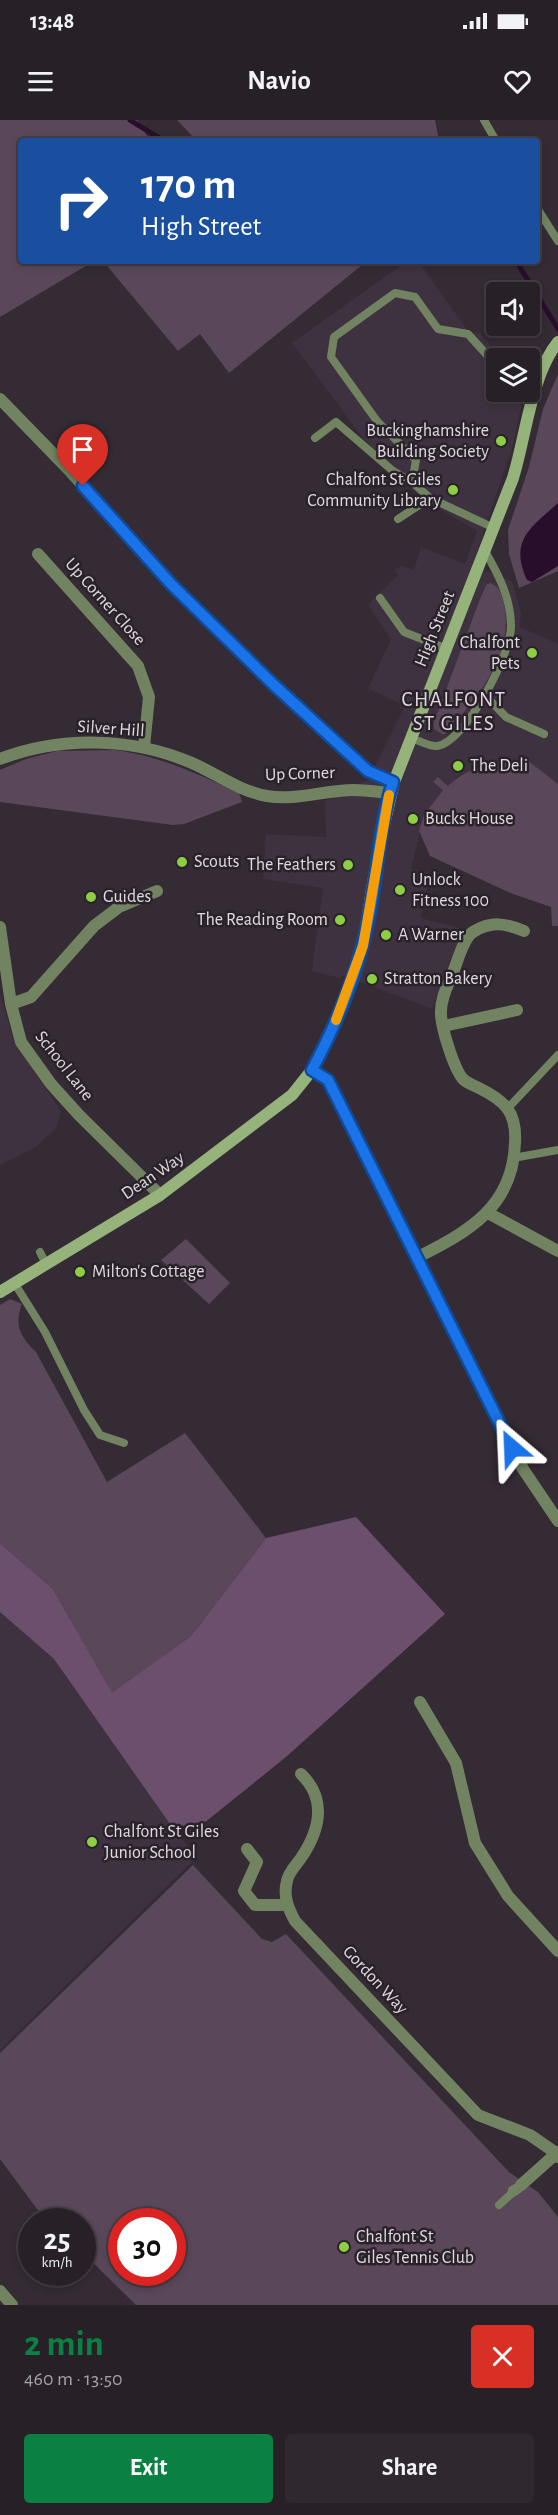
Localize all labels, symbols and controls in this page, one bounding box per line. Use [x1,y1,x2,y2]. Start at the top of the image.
text: 13:48 [30,10,74,32]
icon: menu [24,65,57,98]
icon: heart [501,65,534,98]
text: Navio [247,67,311,94]
icon: right [42,162,120,240]
text: 170 m [141,164,236,206]
text: High Street [141,213,261,240]
map controls [486,282,540,402]
button: sound [486,282,540,336]
button: layers [486,348,540,402]
place label: Buckinghamshire Building Society [366,422,489,461]
pin [57,424,108,486]
icon: arrive [66,433,99,466]
marker: Buckinghamshire Building Society [494,434,508,448]
place label: Chalfont St Giles Community Library [307,471,441,510]
marker: Chalfont St Giles Community Library [446,483,460,497]
street label: Up Corner Close [61,555,149,649]
street label: High Street [412,588,458,670]
place label: Chalfont Pets [460,634,520,673]
marker: Chalfont Pets [525,646,539,660]
district label: CHALFONT ST GILES [402,689,506,734]
street label: Silver Hill [77,718,145,740]
place label: The Deli [470,757,528,775]
marker: The Deli [451,759,465,773]
street label: Up Corner [265,764,335,784]
place label: Bucks House [425,810,514,828]
marker: Bucks House [406,812,420,826]
place label: Scouts [194,853,240,871]
marker: Scouts [175,855,189,869]
place label: The Feathers [247,856,336,874]
marker: The Feathers [341,858,355,872]
place label: Unlock Fitness 100 [412,871,489,910]
marker: Unlock Fitness 100 [393,883,407,897]
place label: Guides [103,888,151,906]
marker: Guides [84,890,98,904]
place label: The Reading Room [197,911,328,929]
marker: The Reading Room [333,913,347,927]
place label: A Warner [398,926,464,944]
marker: A Warner [379,928,393,942]
place label: Stratton Bakery [384,970,493,988]
marker: Stratton Bakery [365,972,379,986]
street label: School Lane [31,1028,97,1104]
street label: Dean Way [118,1148,188,1203]
place label: Milton's Cottage [92,1263,205,1281]
marker: Milton's Cottage [73,1265,87,1279]
position arrow [480,1416,544,1480]
place label: Chalfont St Giles Junior School [104,1823,219,1862]
marker: Chalfont St Giles Junior School [85,1835,99,1849]
street label: Gordon Way [339,1942,411,2018]
speed limit sign: 30 [108,2208,186,2286]
text: 25 [43,2225,71,2255]
place label: Chalfont St Giles Tennis Club [356,2228,474,2267]
marker: Chalfont St Giles Tennis Club [337,2240,351,2254]
text: km/h [42,2255,72,2270]
button: close [471,2325,534,2388]
text: 2 min [24,2326,104,2362]
text: 460 m · 13:50 [24,2369,123,2389]
button: Exit [24,2434,273,2503]
button: Share [285,2434,534,2503]

